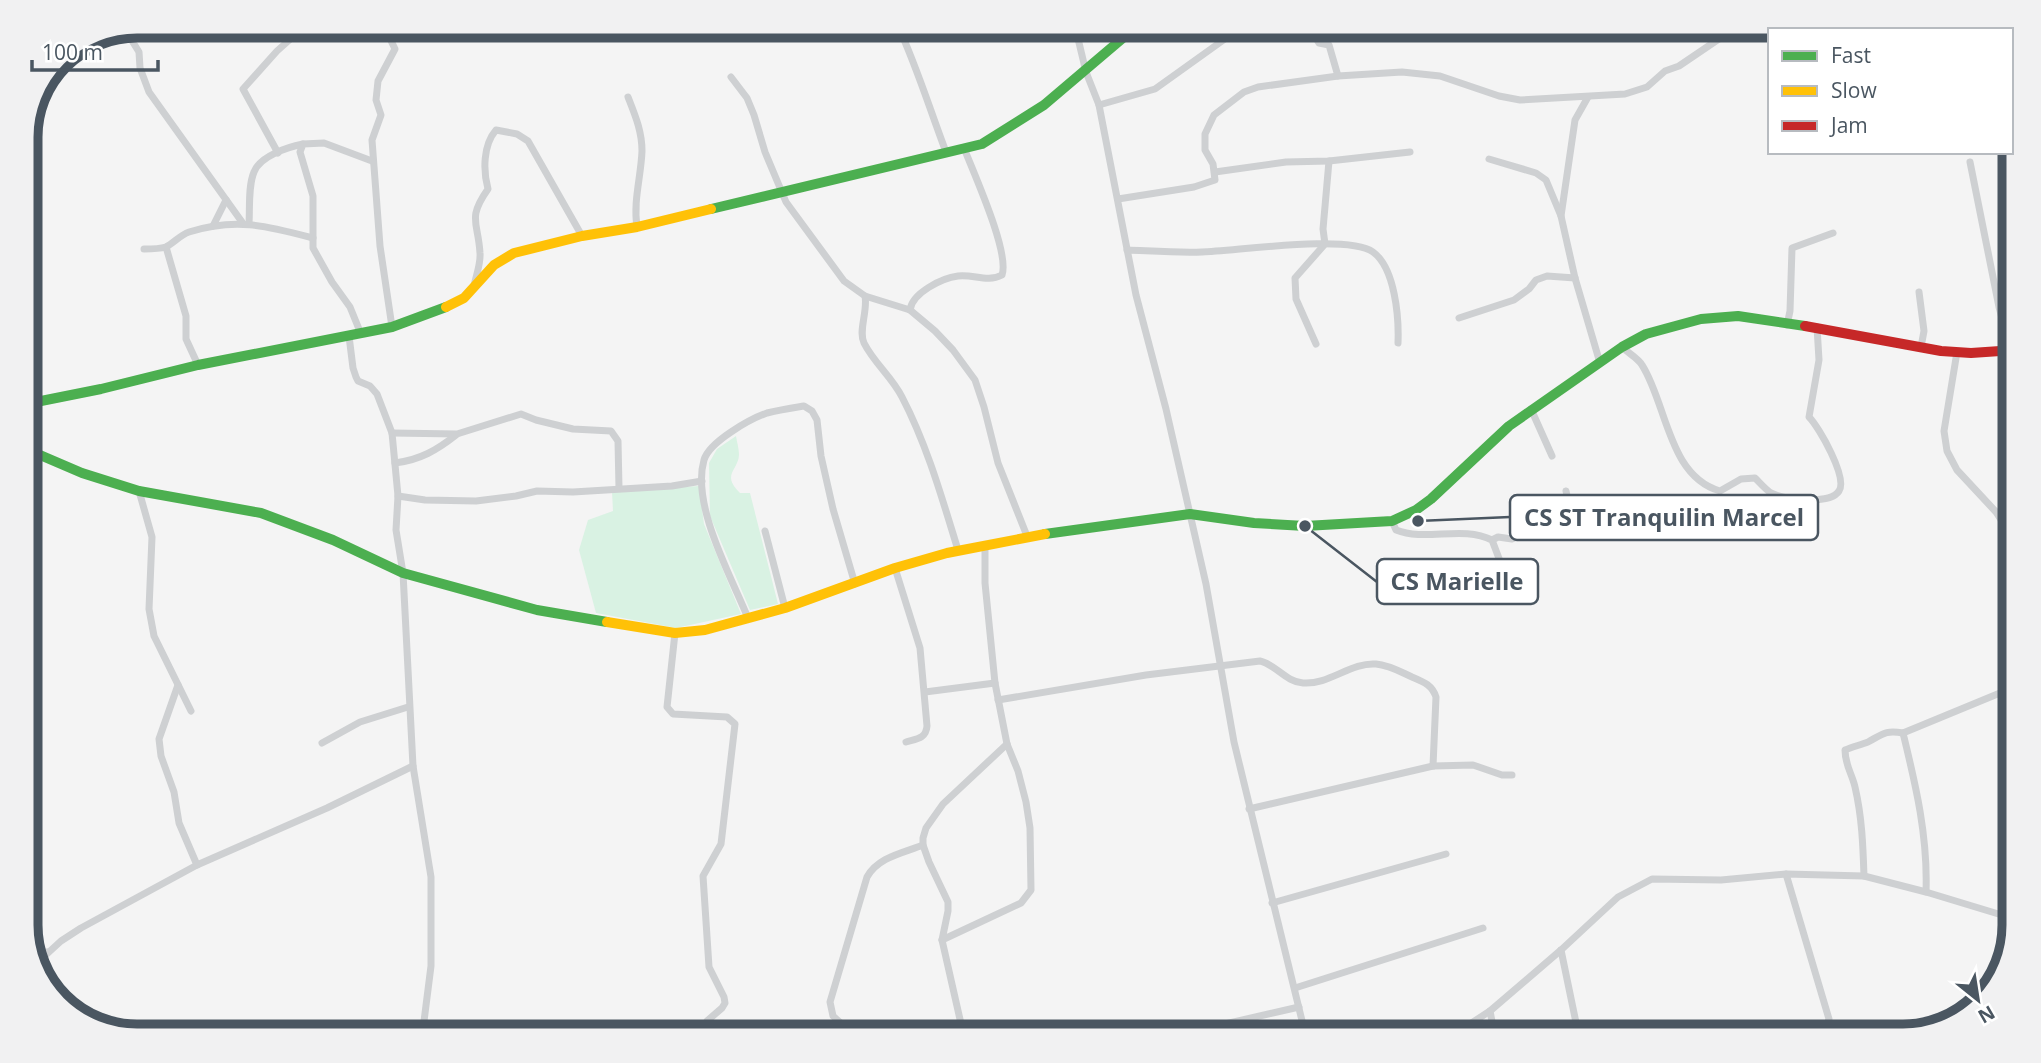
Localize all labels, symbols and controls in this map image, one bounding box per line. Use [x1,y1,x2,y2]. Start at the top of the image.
scale bar [32,28,158,72]
legend [1768,28,2013,154]
text: 100 m [42,38,103,66]
text: Fast [1831,41,1871,69]
text: Slow [1831,76,1877,104]
text: Jam [1829,111,1868,139]
callout: CS ST Tranquilin Marcel [1510,495,1818,540]
text: CS ST Tranquilin Marcel [1524,500,1804,533]
callout: CS Marielle [1377,559,1538,604]
text: CS Marielle [1390,564,1524,597]
north arrow [1943,965,2013,1035]
text: N [1973,1000,2000,1030]

